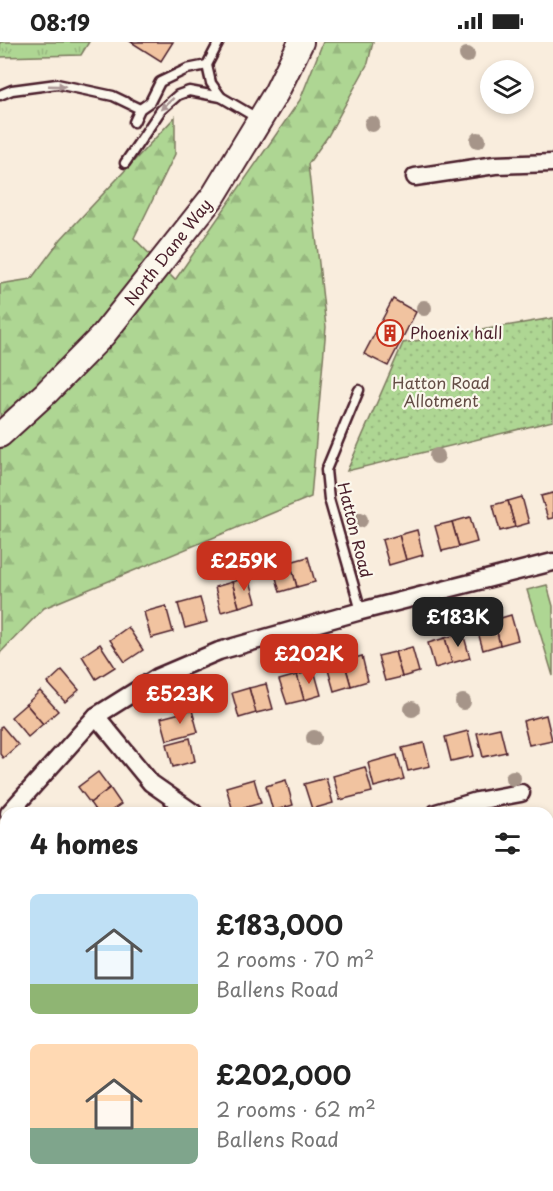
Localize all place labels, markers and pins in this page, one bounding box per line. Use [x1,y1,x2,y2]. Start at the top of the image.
building icon: Phoenix hall [375,318,405,348]
place label: Phoenix hall [410,320,502,344]
pin: £259K [202,541,286,592]
pin: £183K [416,597,500,648]
pin: £202K [267,634,351,685]
pin: £523K [138,674,222,725]

